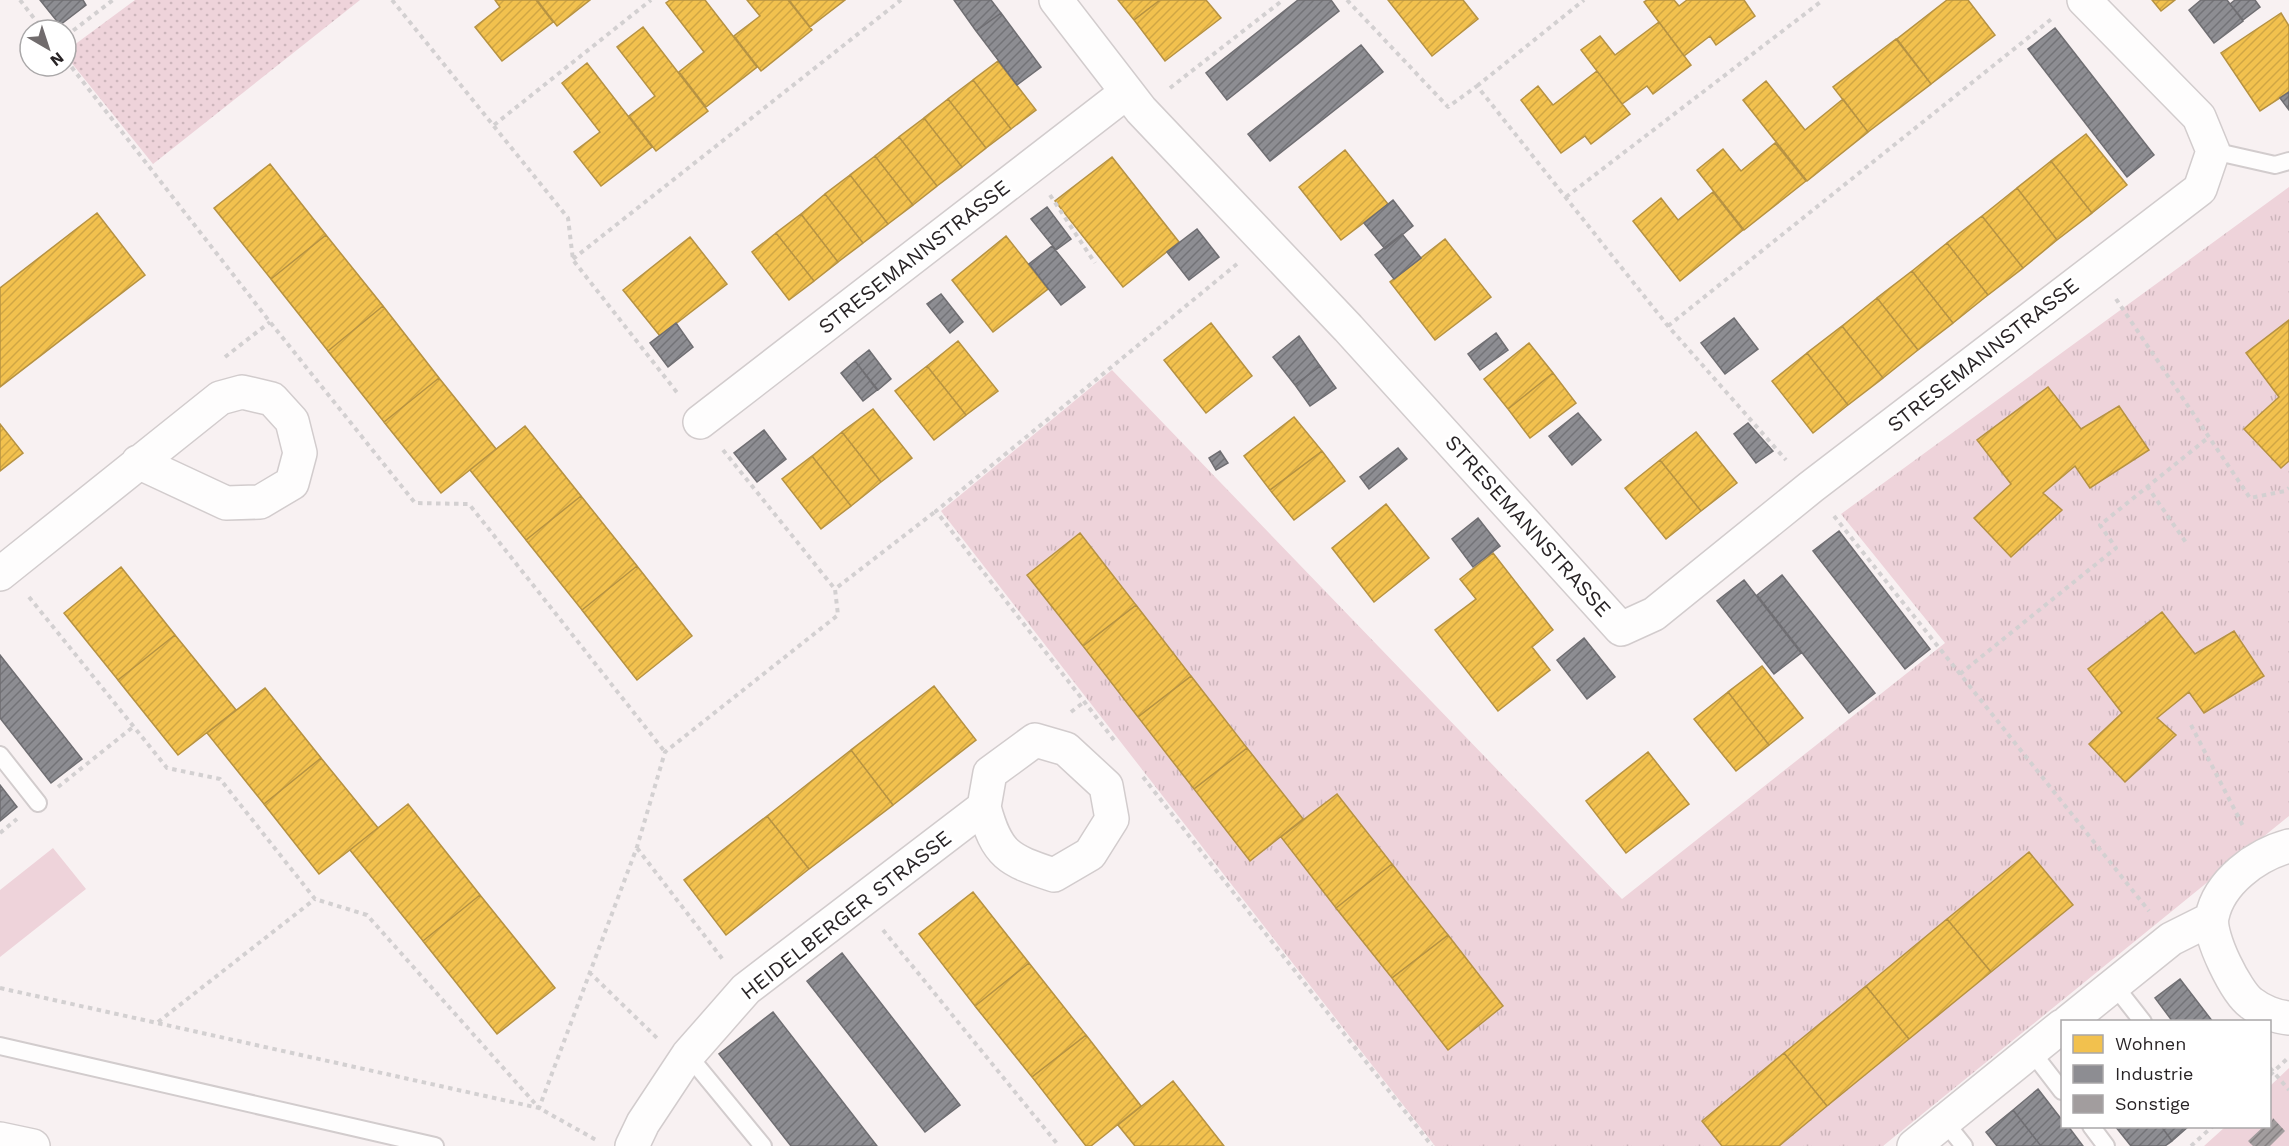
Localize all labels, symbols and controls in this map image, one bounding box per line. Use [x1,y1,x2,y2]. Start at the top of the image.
north arrow [18,18,78,78]
text: N [47,48,68,70]
street label: STRESEMANNSTRASSE [813,174,1014,339]
street label: STRESEMANNSTRASSE [1882,272,2083,437]
street label: STRESEMANNSTRASSE [1440,430,1617,622]
street label: HEIDELBERGER STRASSE [735,825,956,1005]
legend [2061,1020,2271,1128]
text: Wohnen [2115,1033,2186,1054]
text: Industrie [2115,1063,2193,1084]
text: Sonstige [2115,1093,2190,1114]

